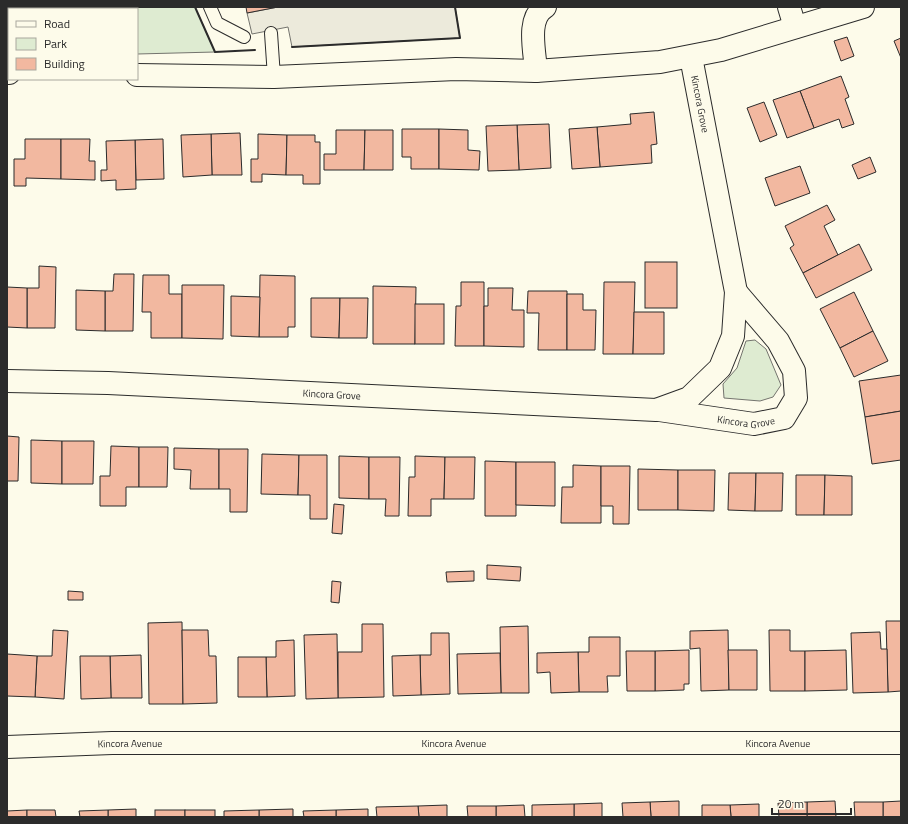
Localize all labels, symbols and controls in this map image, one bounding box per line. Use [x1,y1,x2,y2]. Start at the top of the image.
legend [8,8,138,80]
text: Road [44,14,70,33]
text: Park [44,34,67,53]
text: Building [44,54,85,73]
street label: Kincora Grove [687,74,713,134]
street label: Kincora Grove [302,385,361,403]
street label: Kincora Grove [716,411,776,432]
street label: Kincora Avenue [97,736,162,751]
street label: Kincora Avenue [421,736,486,751]
street label: Kincora Avenue [745,736,810,751]
scale bar [772,790,851,816]
text: 20 m [778,794,804,813]

